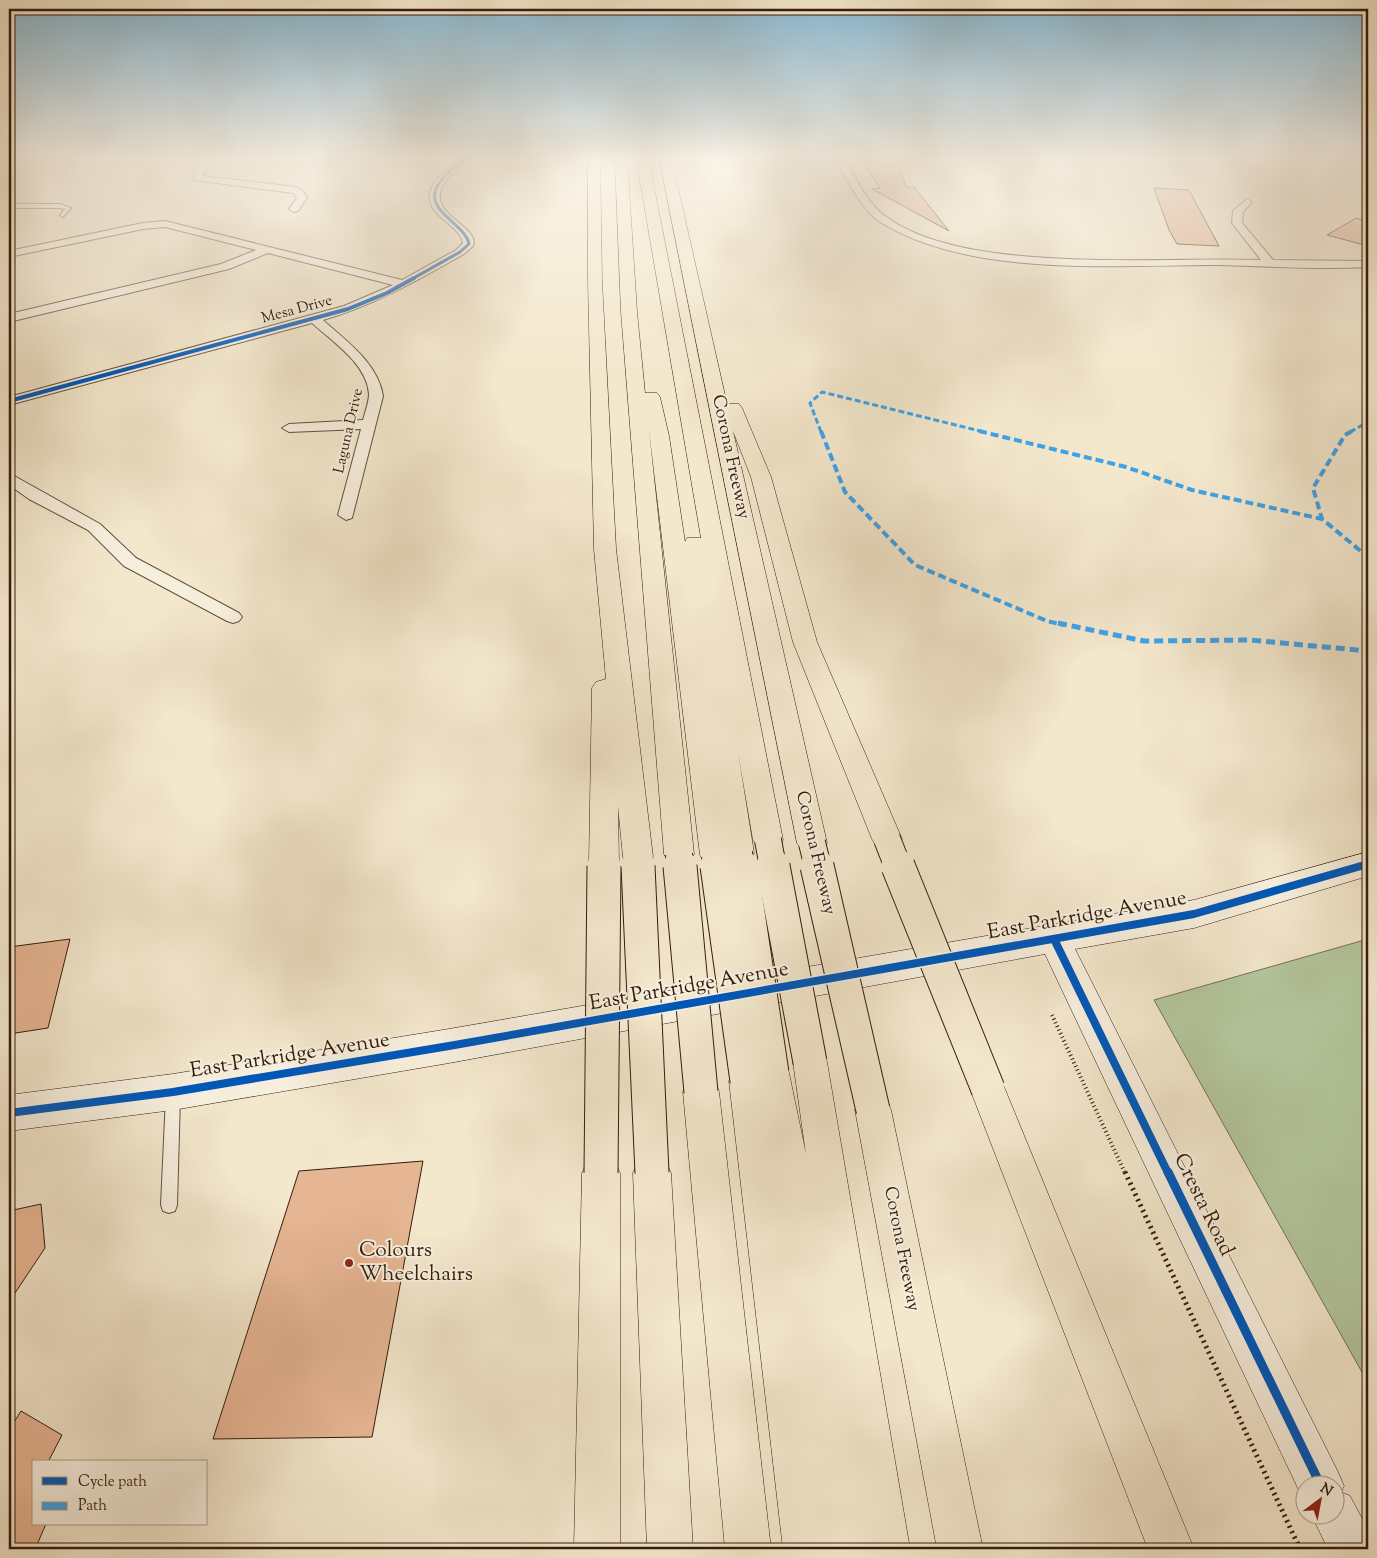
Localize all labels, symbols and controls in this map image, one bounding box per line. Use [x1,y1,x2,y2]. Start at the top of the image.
street label: Mesa Drive [259,290,335,330]
street label: Laguna Drive [329,386,369,476]
street label: Corona Freeway [704,392,756,522]
street label: Corona Freeway [788,788,842,918]
street label: East Parkridge Avenue [985,884,1189,948]
street label: East Parkridge Avenue [587,955,791,1019]
street label: East Parkridge Avenue [188,1025,392,1087]
street label: Cresta Road [1165,1148,1241,1262]
street label: Corona Freeway [876,1184,926,1314]
place label: Colours Wheelchairs [359,1236,473,1290]
marker: Colours Wheelchairs [343,1257,355,1269]
legend [32,1460,208,1526]
text: Cycle path [78,1472,147,1493]
north arrow [1294,1476,1344,1526]
text: N [1316,1479,1336,1502]
text: Path [78,1496,107,1517]

